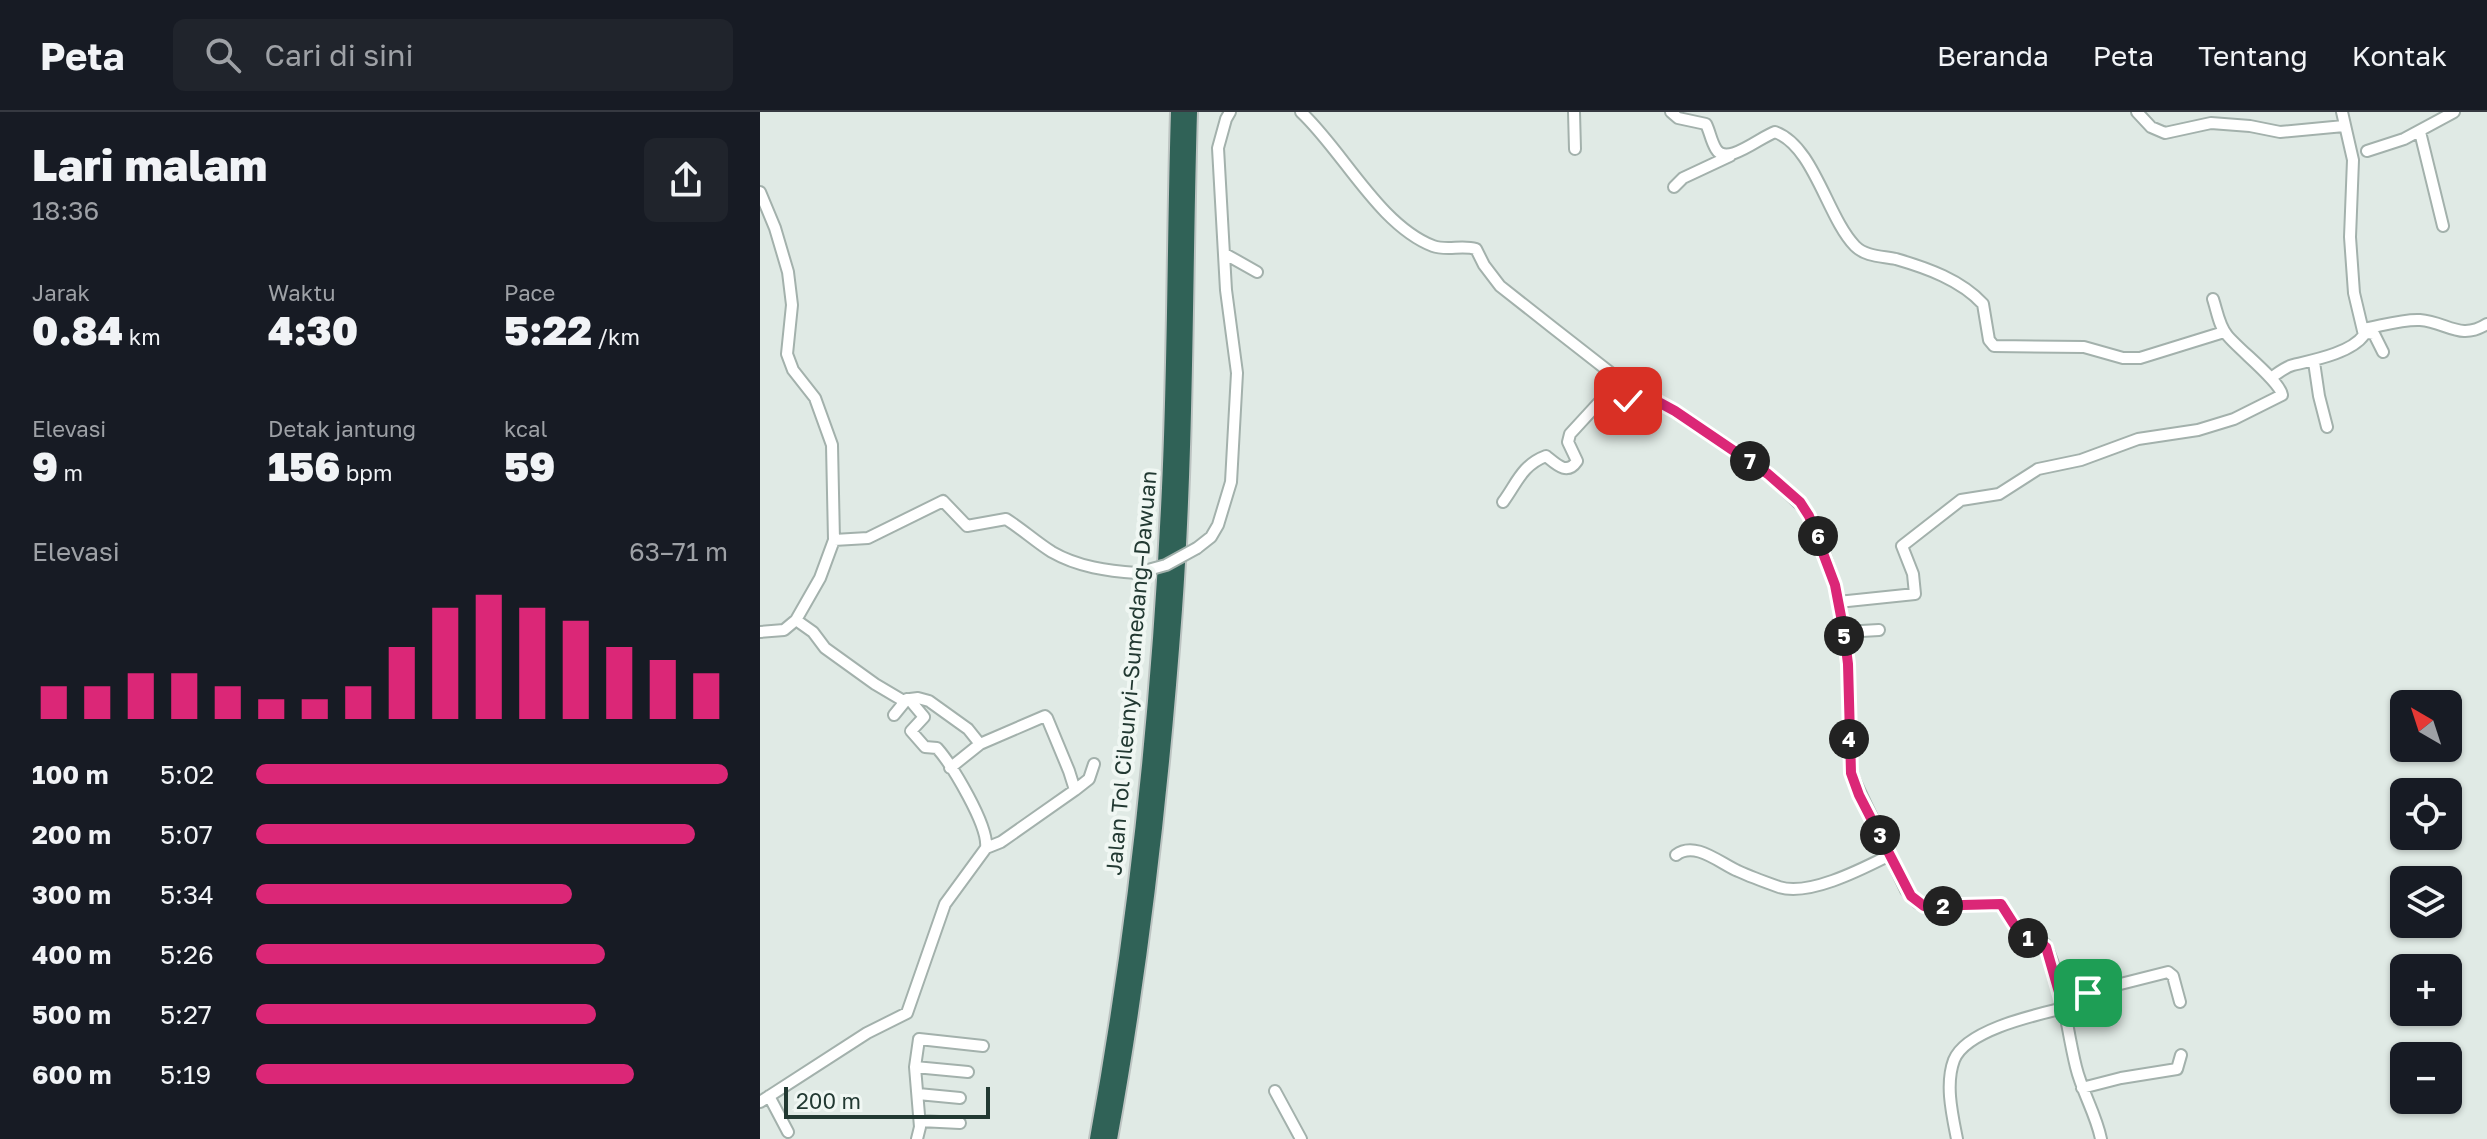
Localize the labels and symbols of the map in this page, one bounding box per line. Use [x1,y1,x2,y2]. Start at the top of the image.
pin [1594,367,1662,435]
pin: 7 [1730,441,1770,481]
street label: Jalan Tol Cileunyi–Sumedang–Dawuan [1099,469,1162,876]
pin: 6 [1798,516,1838,556]
pin: 5 [1824,616,1864,656]
north arrow [2390,690,2462,762]
pin: 4 [1829,719,1869,759]
pin: 3 [1860,815,1900,855]
pin: 2 [1923,886,1963,926]
pin: 1 [2008,918,2048,958]
pin [2054,959,2122,1027]
scale bar [784,1083,990,1119]

